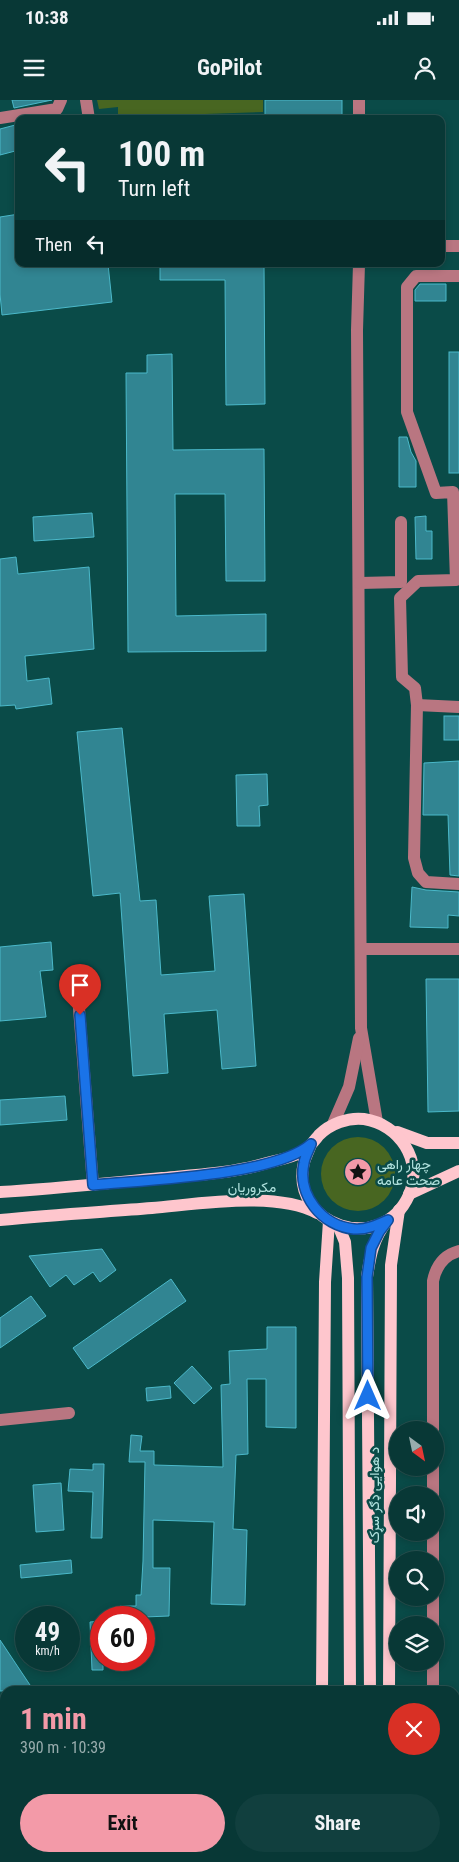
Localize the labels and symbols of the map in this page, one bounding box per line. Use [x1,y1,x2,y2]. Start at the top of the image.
pin [59,964,101,1015]
place label: چهار راهی صحت عامه [377,1156,440,1188]
place icon: چهار راهی صحت عامه [343,1157,373,1187]
street label: مکروریان [228,1179,276,1196]
position arrow [341,1369,393,1421]
north arrow [389,1421,444,1476]
street label: د هوایی ډګر سړک [366,1446,384,1543]
speed limit sign: 60 [90,1606,155,1671]

